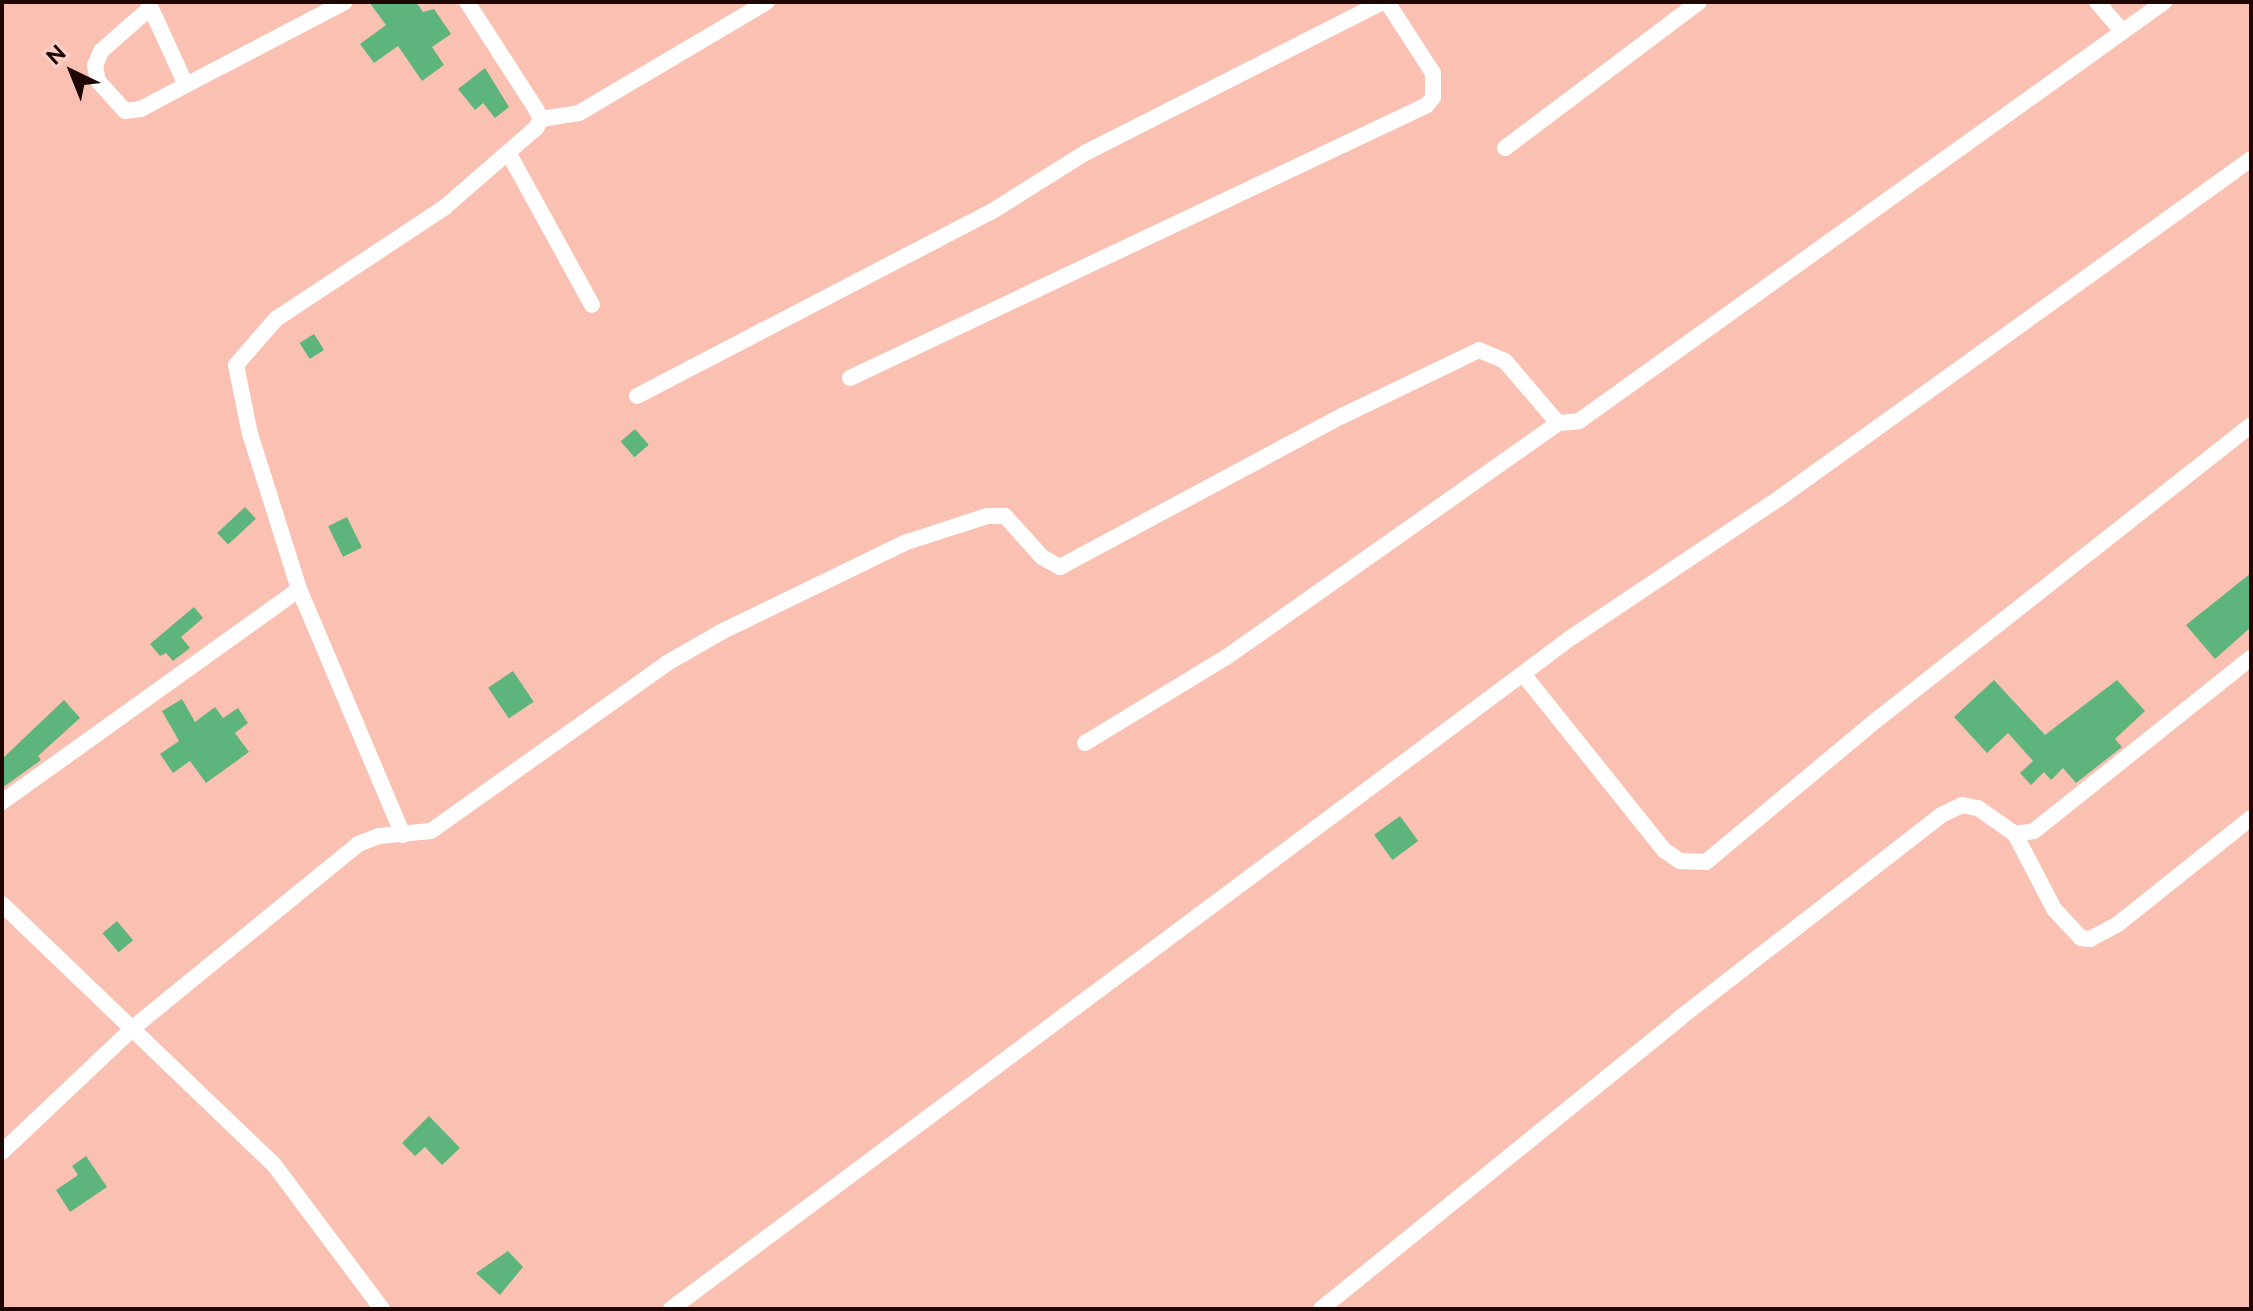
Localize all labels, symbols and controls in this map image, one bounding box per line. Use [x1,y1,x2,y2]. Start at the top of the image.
north arrow [32,32,112,112]
text: N [41,39,71,70]

